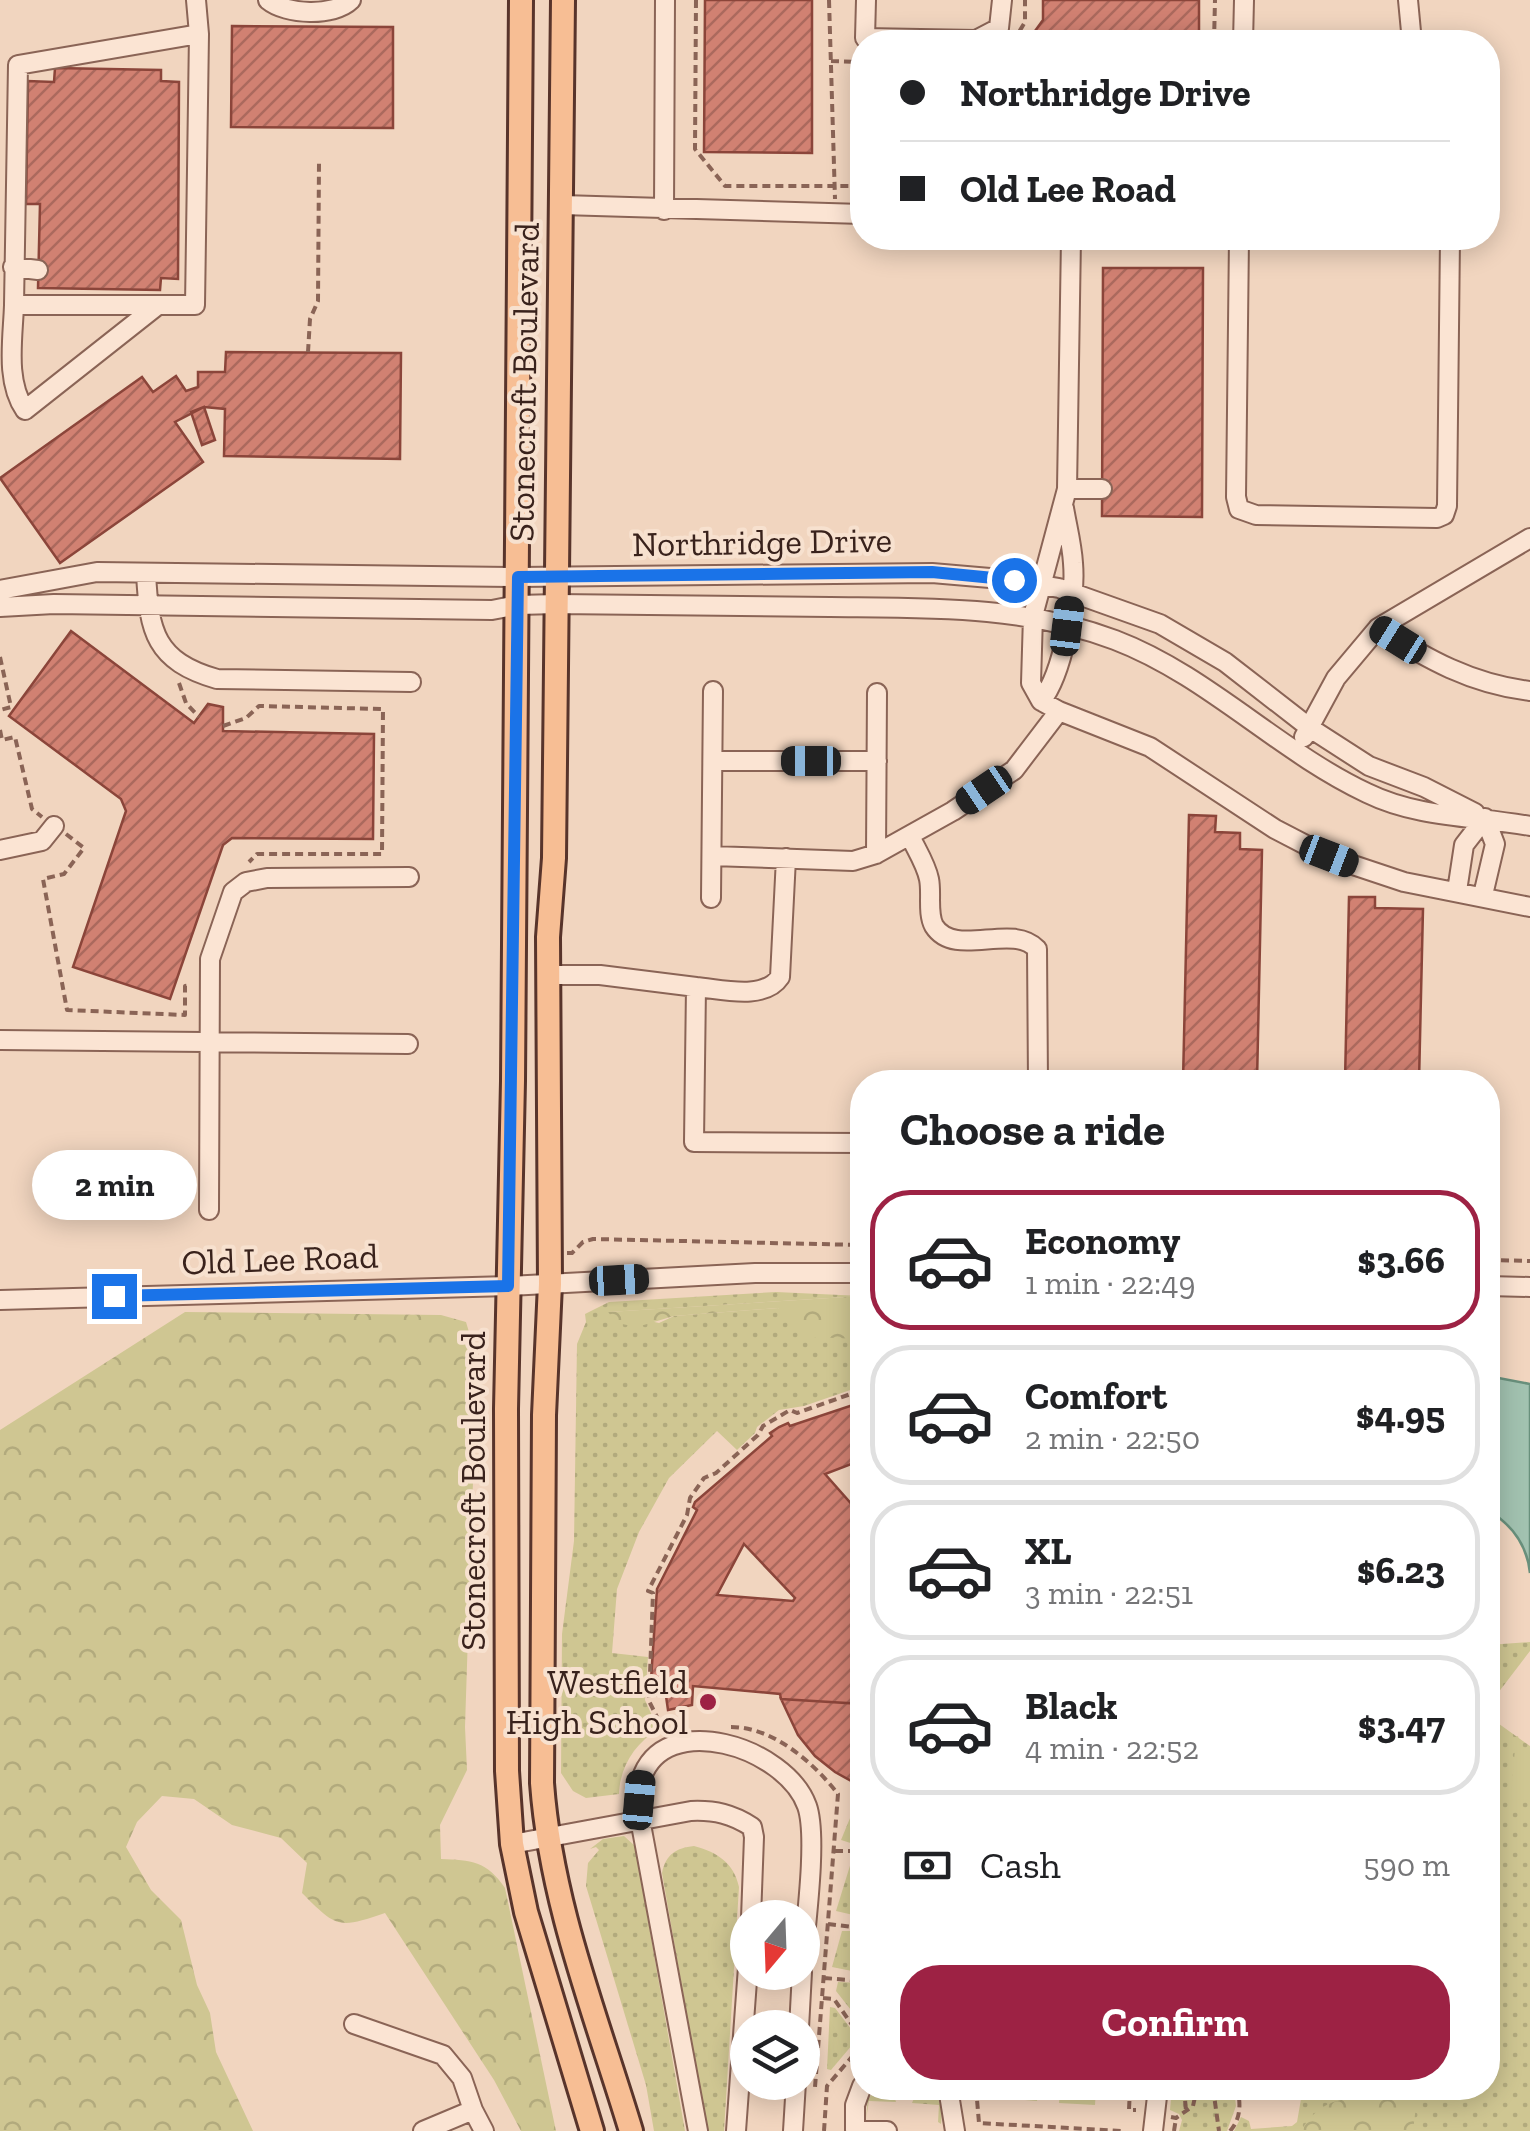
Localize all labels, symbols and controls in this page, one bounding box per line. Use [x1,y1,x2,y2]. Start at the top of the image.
text: Northridge Drive [960,70,1251,116]
text: Old Lee Road [960,166,1176,212]
street label: Stonecroft Boulevard [500,222,548,542]
street label: Northridge Drive [632,519,892,565]
route start [992,558,1037,603]
car [1048,594,1086,658]
car [1365,611,1431,669]
car [781,746,841,776]
car [951,761,1017,819]
car [1296,831,1362,881]
text: Choose a ride [900,1103,1165,1157]
callout: 2 min [32,1151,196,1221]
text: 2 min [75,1166,154,1204]
icon: car [905,1215,995,1305]
text: Economy [1025,1218,1180,1264]
street label: Old Lee Road [181,1235,379,1283]
text: $3.66 [1357,1237,1445,1283]
car [588,1263,650,1297]
text: 1 min · 22:49 [1025,1264,1195,1302]
route end [92,1274,137,1319]
street label: Stonecroft Boulevard [452,1331,494,1651]
icon: car [905,1370,995,1460]
text: Comfort [1025,1373,1167,1419]
text: $4.95 [1356,1392,1445,1438]
text: 2 min · 22:50 [1025,1419,1200,1457]
icon: car [905,1525,995,1615]
text: XL [1025,1528,1072,1574]
text: $6.23 [1357,1547,1445,1593]
text: 3 min · 22:51 [1025,1574,1193,1612]
place label: Westfield High School [506,1661,688,1743]
icon: car [905,1680,995,1770]
text: Black [1025,1683,1118,1729]
marker: Westfield High School [697,1691,719,1713]
text: $3.47 [1358,1702,1445,1748]
text: 4 min · 22:52 [1025,1729,1199,1767]
car [621,1769,657,1831]
icon: cash [900,1838,955,1893]
text: Cash [980,1842,1061,1888]
text: 590 m [1363,1846,1450,1884]
north arrow [730,1900,820,1990]
map controls [730,1900,820,2100]
button: Confirm [900,1965,1450,2080]
button: layers [730,2010,820,2100]

